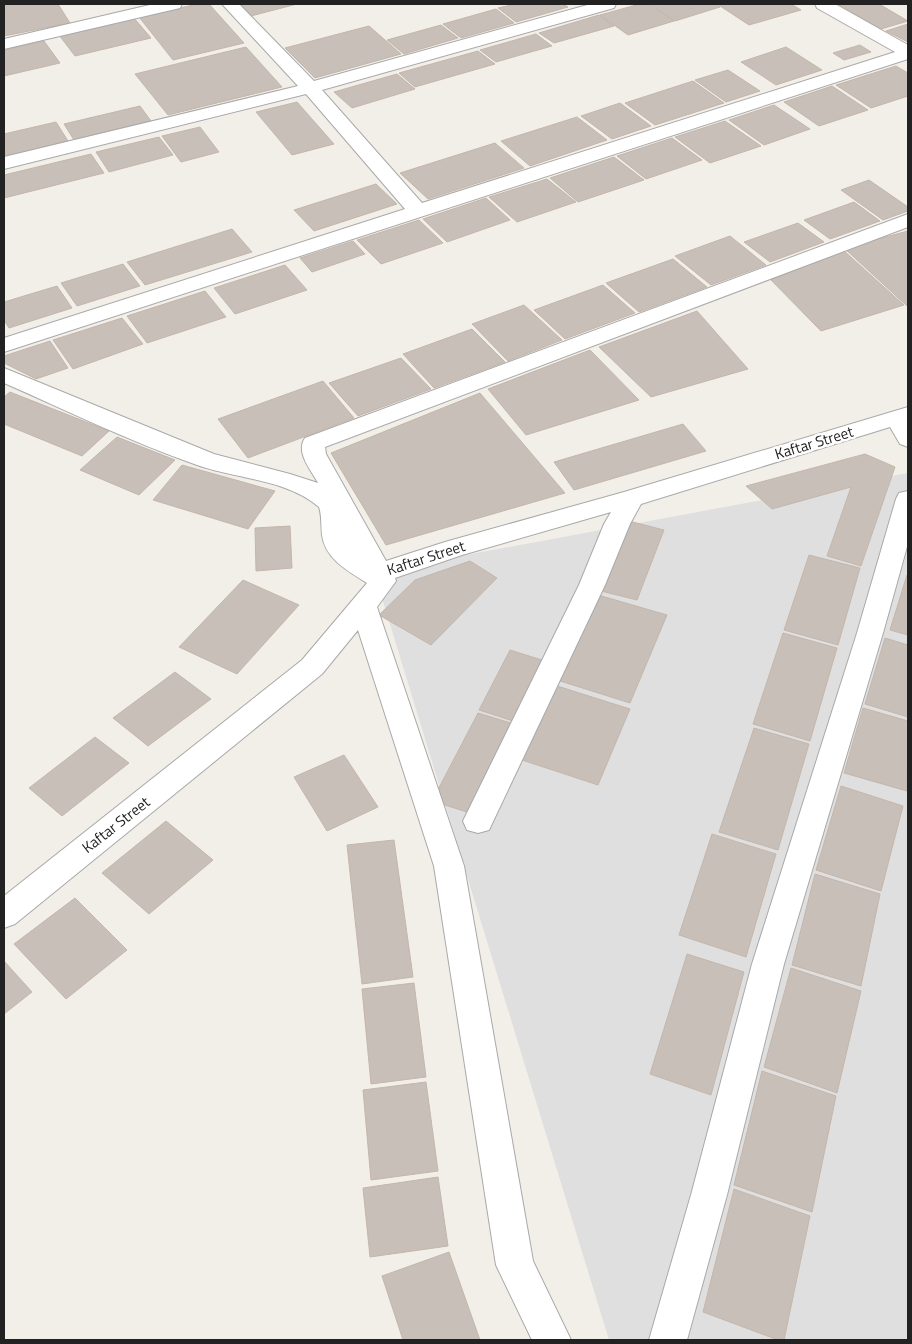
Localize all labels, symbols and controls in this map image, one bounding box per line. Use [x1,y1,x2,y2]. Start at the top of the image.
street label: Kaftar Street [772,419,857,465]
street label: Kaftar Street [384,534,469,581]
street label: Kaftar Street [77,790,155,859]

